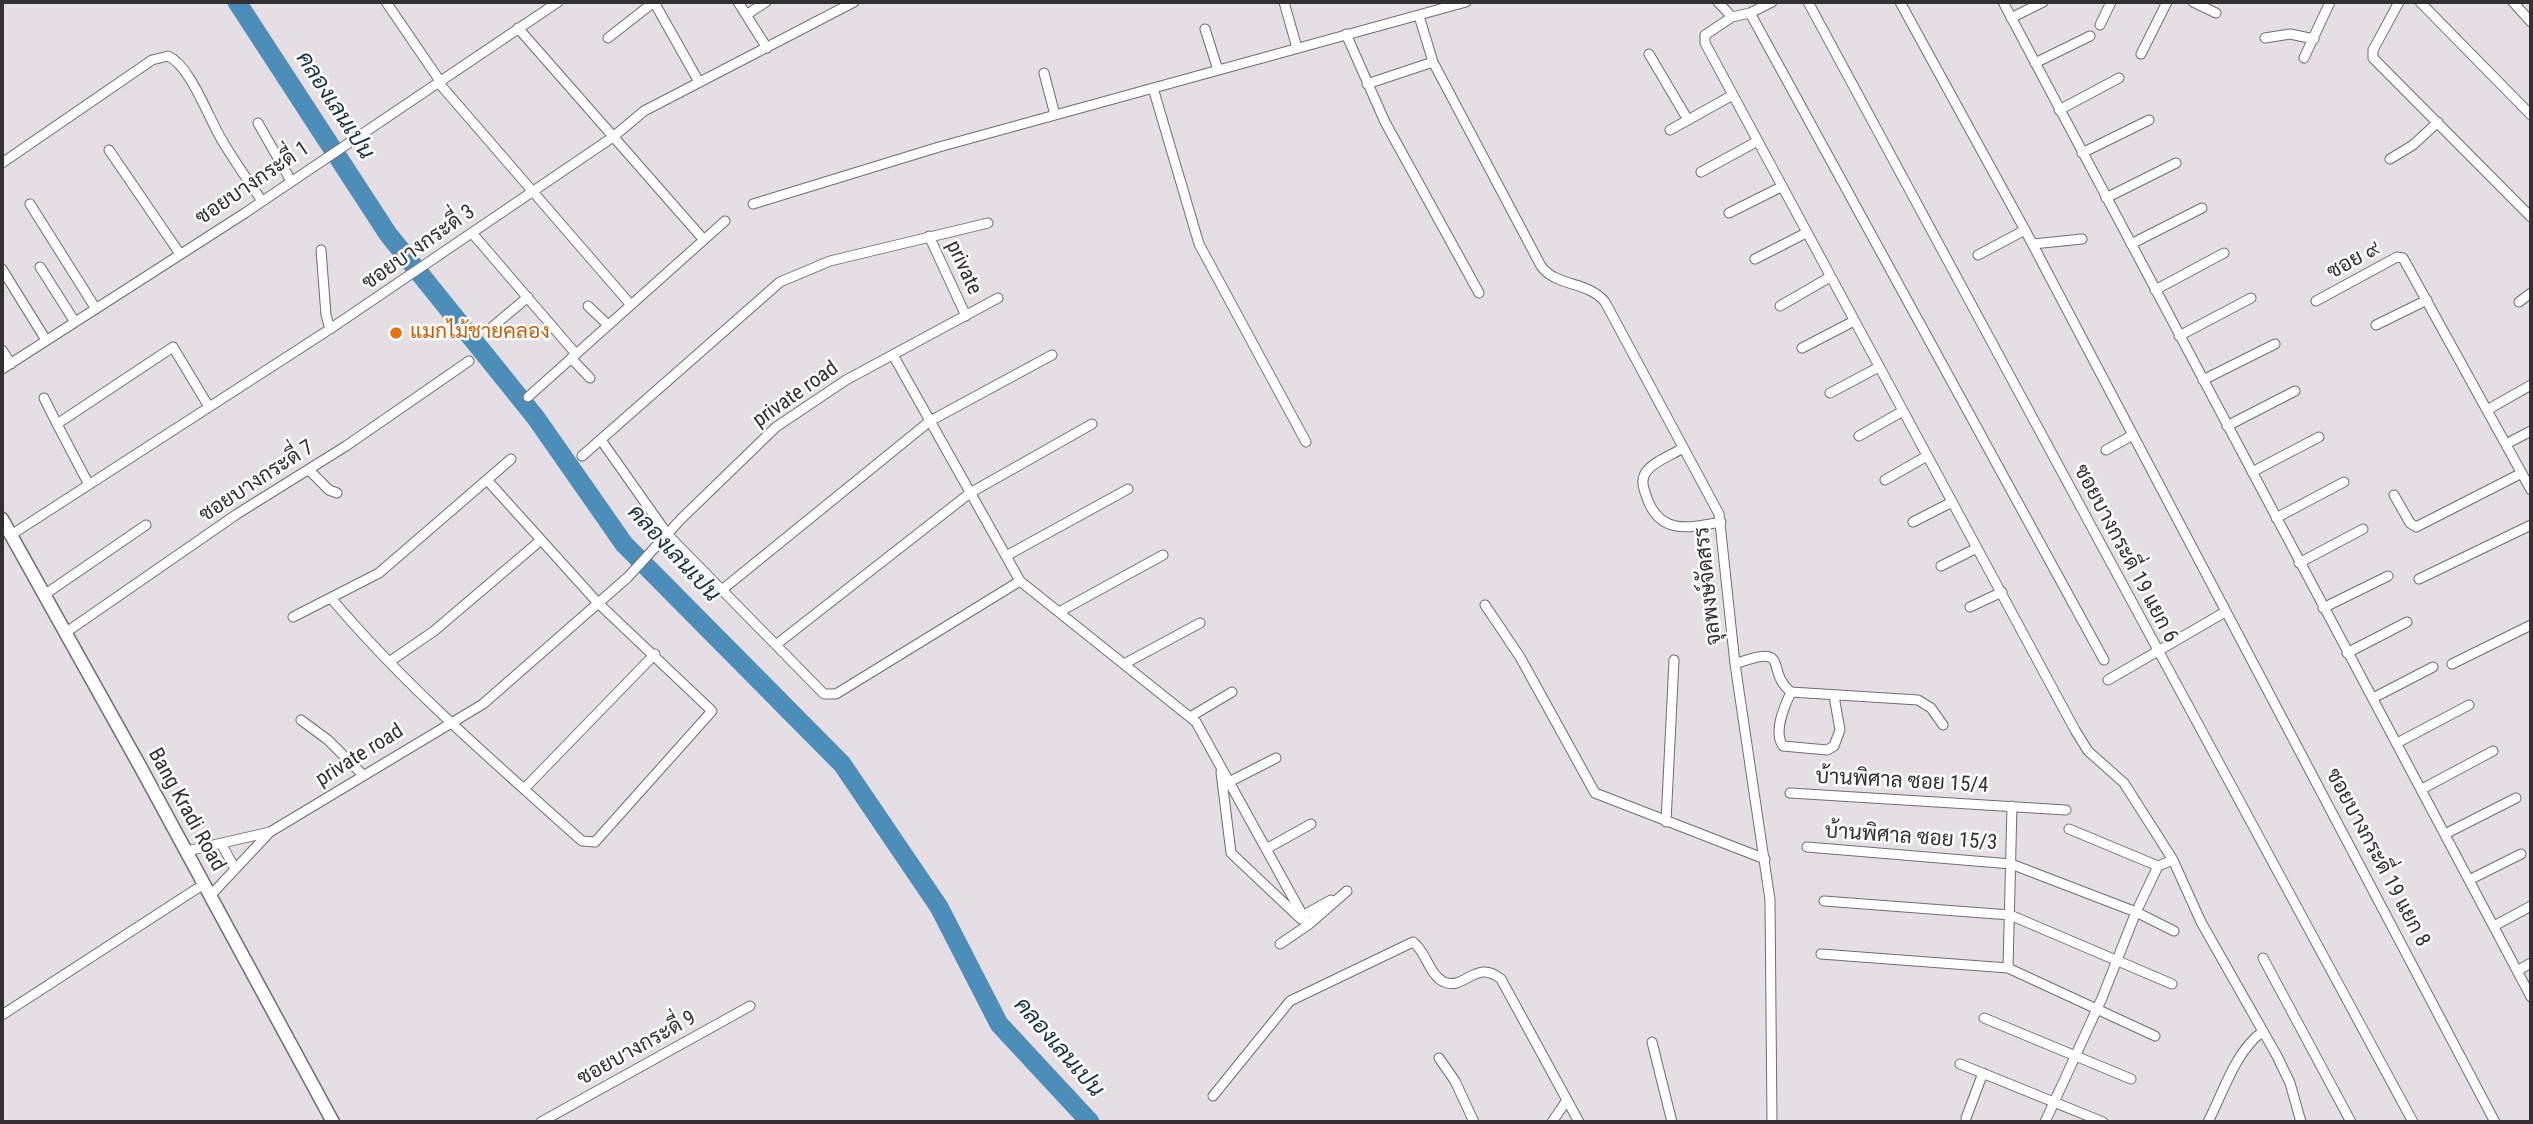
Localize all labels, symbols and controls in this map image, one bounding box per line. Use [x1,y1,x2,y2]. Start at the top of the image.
water label: คลองเลนเปน [289,47,379,165]
street label: ซอยบางกระดี่ 1 [191,137,315,231]
street label: ซอยบางกระดี่ 3 [358,200,480,296]
street label: ซอย ๙ [2323,236,2385,286]
street label: private [940,237,986,299]
place label: แมกไม้ชายคลอง [410,320,550,346]
marker: แมกไม้ชายคลอง [388,325,404,341]
street label: private road [748,356,844,434]
street label: ซอยบางกระดี่ 7 [195,436,319,528]
street label: ซอยบางกระดี่ 19 แยก 6 [2067,461,2183,647]
water label: คลองเลนเปน [621,500,725,608]
street label: จุลพงษ์จัดสรร [1690,525,1728,647]
street label: private road [312,719,408,793]
street label: Bang Kradi Road [142,744,230,876]
street label: บ้านพิศาล ซอย 15/4 [1815,765,1989,799]
street label: ซอยบางกระดี่ 19 แยก 8 [2319,765,2435,951]
street label: บ้านพิศาล ซอย 15/3 [1824,819,1998,857]
water label: คลองเลนเปน [1007,992,1109,1104]
street label: ซอยบางกระดี่ 9 [573,1006,701,1092]

